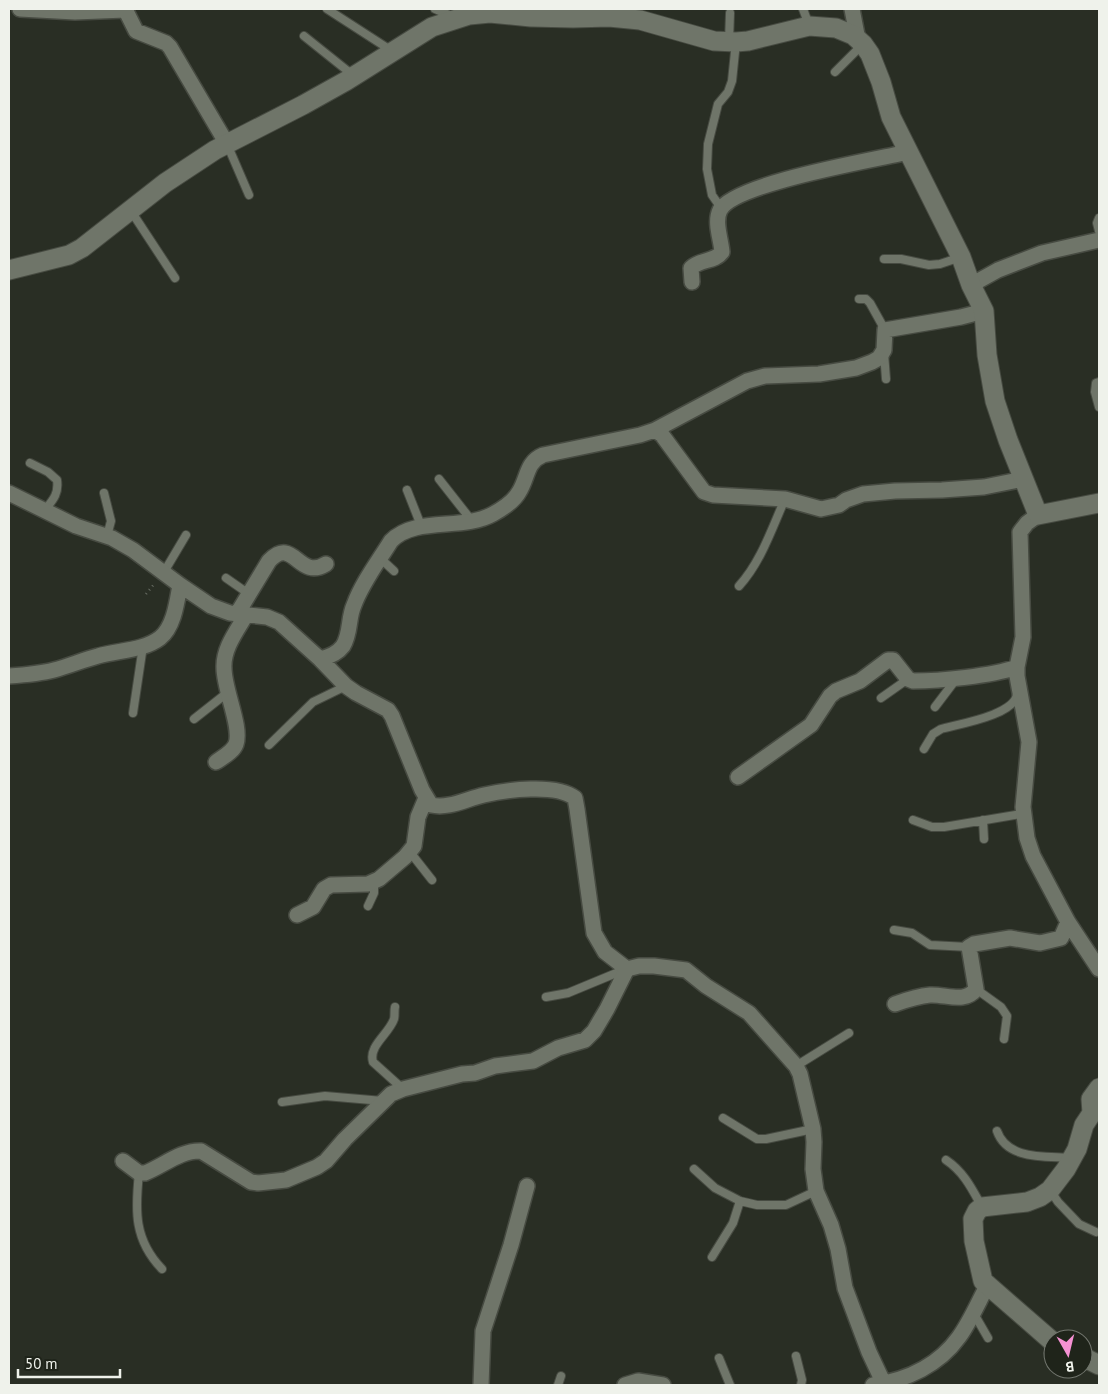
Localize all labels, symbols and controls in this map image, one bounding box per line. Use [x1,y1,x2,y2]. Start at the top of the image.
north arrow [1043,1329,1093,1379]
scale bar [18,1346,120,1378]
text: 50 m [25,1354,58,1373]
text: B [1064,1357,1075,1376]

